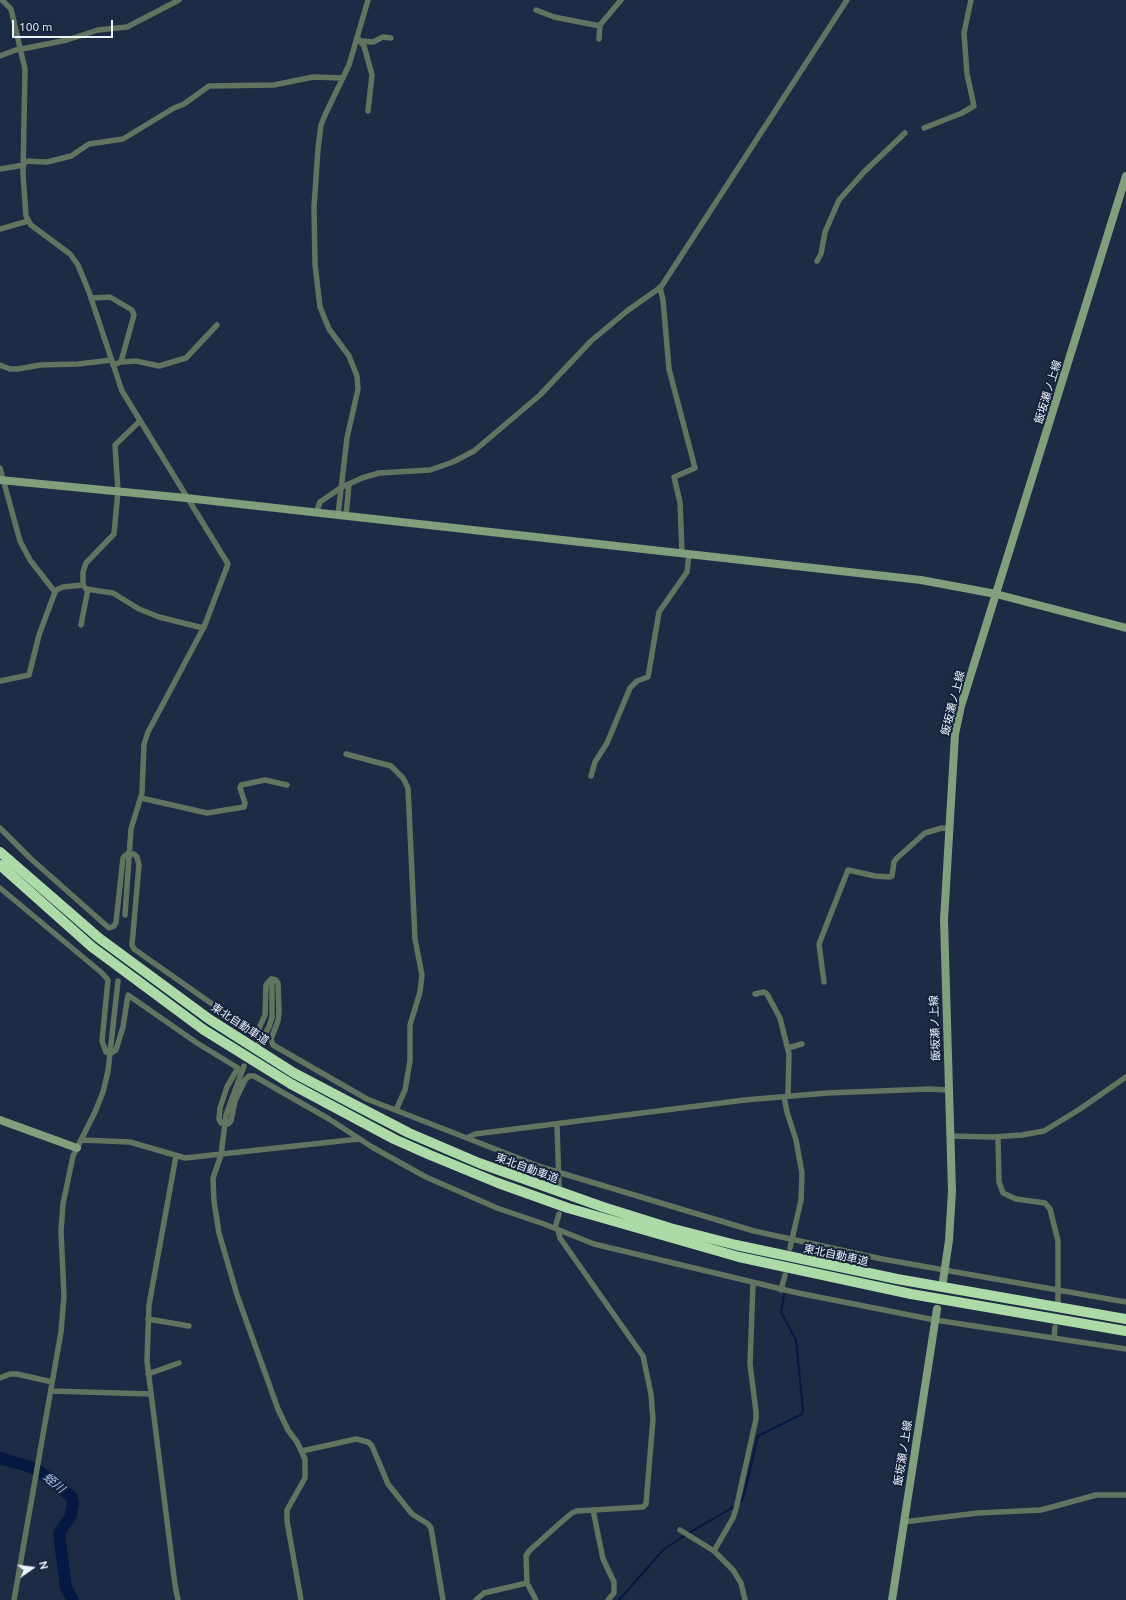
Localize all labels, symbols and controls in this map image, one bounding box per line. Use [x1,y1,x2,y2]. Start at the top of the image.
scale bar [14,12,115,38]
text: 100 m [19,20,52,33]
street label: 飯坂瀬ノ上線 [1032,359,1064,425]
street label: 飯坂瀬ノ上線 [939,669,967,737]
street label: 飯坂瀬ノ上線 [927,995,943,1061]
street label: 東北自動車道 [209,1000,271,1048]
street label: 東北自動車道 [494,1151,560,1185]
street label: 東北自動車道 [802,1242,870,1268]
street label: 飯坂瀬ノ上線 [891,1419,915,1487]
water label: 蛭川 [40,1470,68,1496]
north arrow [12,1548,52,1588]
text: N [37,1560,50,1571]

